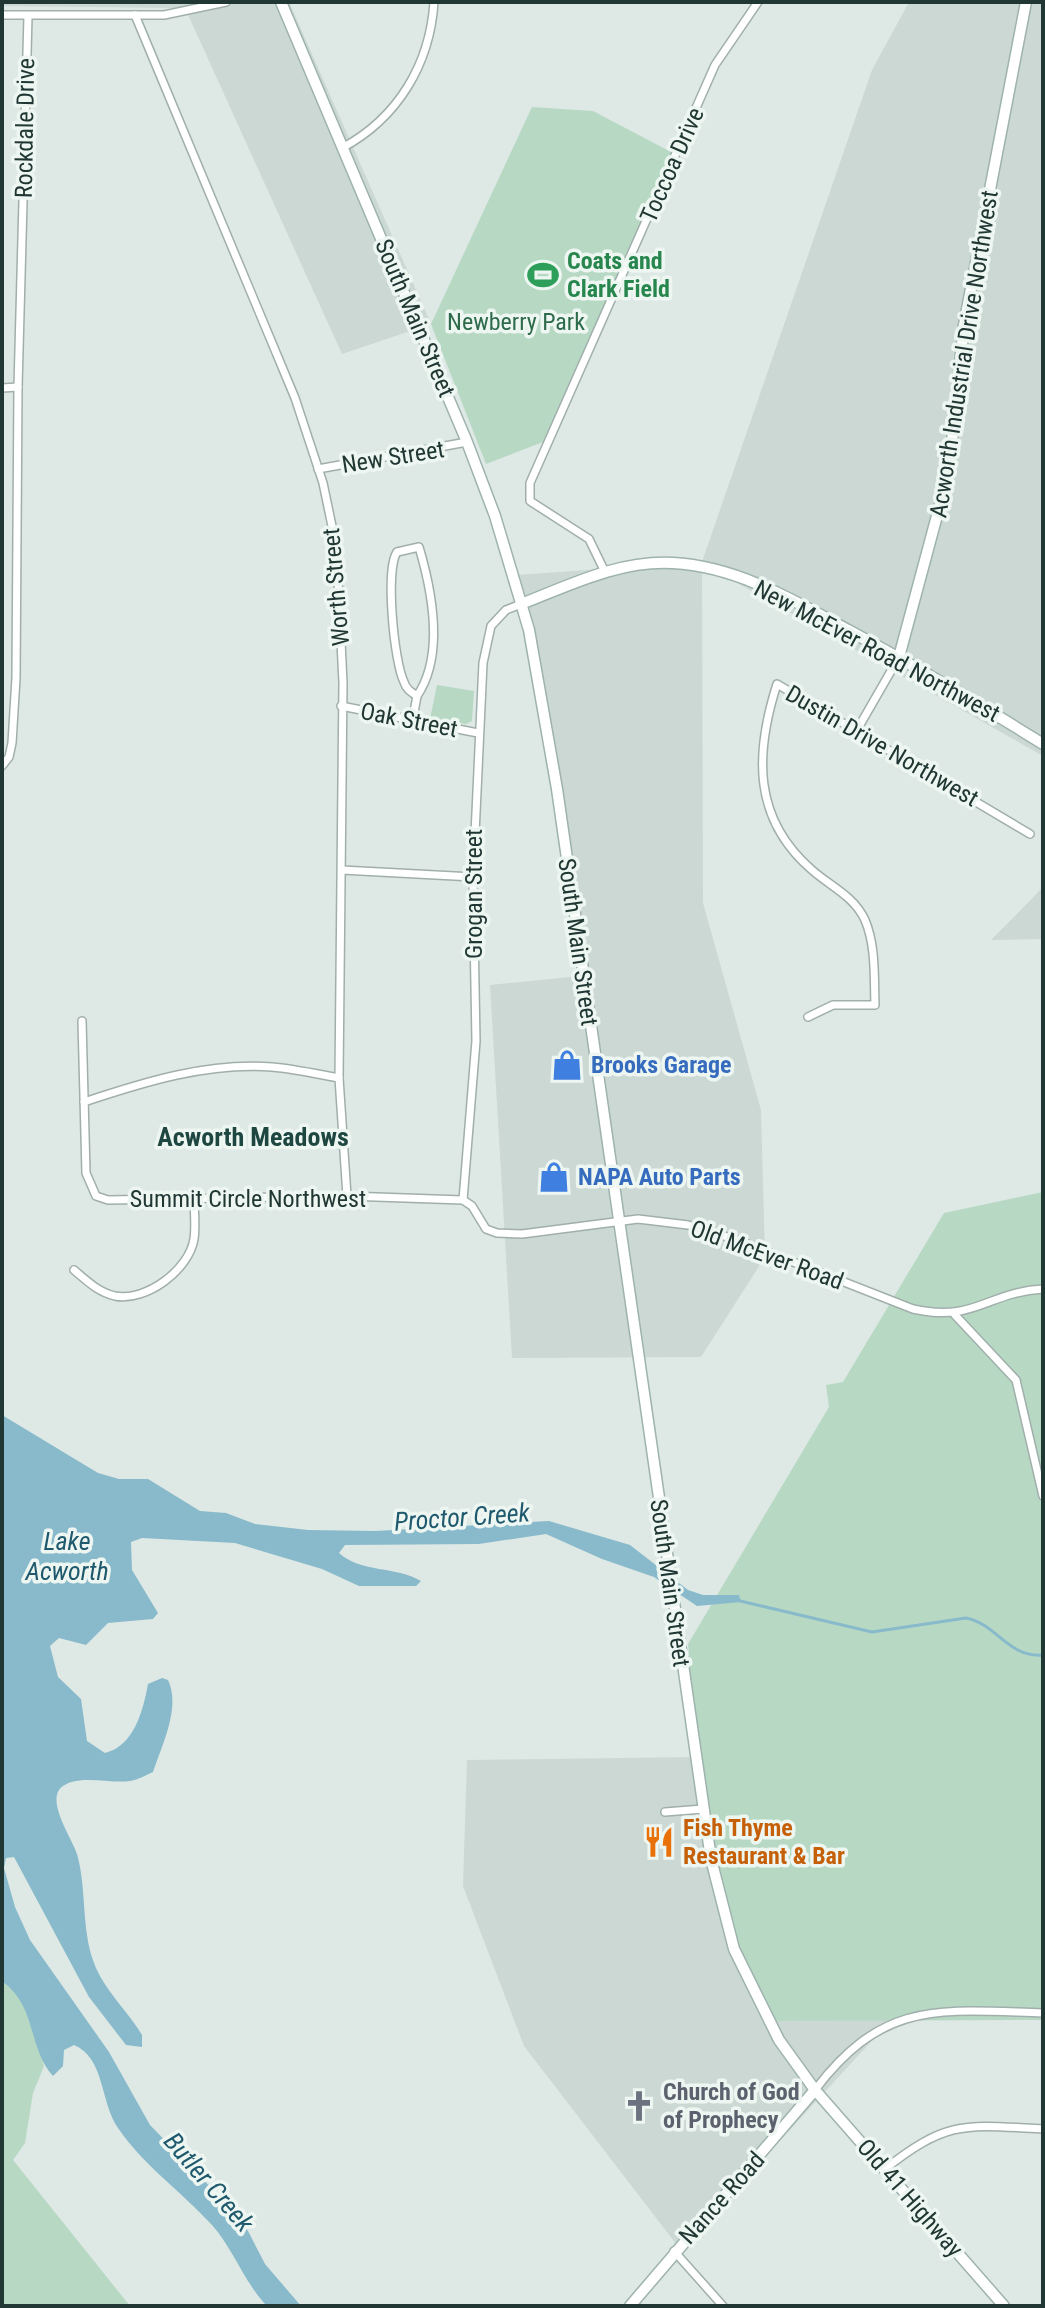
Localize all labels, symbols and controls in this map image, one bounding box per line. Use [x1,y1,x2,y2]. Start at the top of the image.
street label: Rockdale Drive [10,58,40,198]
street label: Toccoa Drive [634,103,710,227]
street label: Acworth Industrial Drive Northwest [924,188,1004,520]
street label: South Main Street [369,235,461,401]
place label: Coats and Clark Field [567,247,670,303]
sports icon: Coats and Clark Field [526,258,560,292]
park label: Newberry Park [447,308,585,336]
street label: New Street [340,435,446,479]
street label: Worth Street [317,527,355,647]
street label: New McEver Road Northwest [749,574,1005,728]
street label: Dustin Drive Northwest [781,679,983,813]
street label: Oak Street [358,697,460,743]
street label: Grogan Street [460,829,488,959]
street label: South Main Street [552,856,604,1028]
shop icon: Brooks Garage [550,1048,584,1082]
place label: Brooks Garage [591,1051,732,1079]
district label: Acworth Meadows [157,1122,349,1152]
shop icon: NAPA Auto Parts [537,1160,571,1194]
place label: NAPA Auto Parts [578,1163,741,1191]
street label: Summit Circle Northwest [130,1185,366,1213]
street label: Old McEver Road [687,1214,847,1296]
water label: Proctor Creek [393,1497,531,1537]
street label: South Main Street [644,1497,696,1669]
water label: Lake Acworth [24,1526,109,1586]
place label: Fish Thyme Restaurant & Bar [683,1814,845,1870]
restaurant icon: Fish Thyme Restaurant & Bar [642,1825,676,1859]
place label: Church of God of Prophecy [663,2078,800,2134]
church icon: Church of God of Prophecy [622,2089,656,2123]
water label: Butler Creek [158,2126,261,2238]
street label: Old 41 Highway [851,2133,969,2263]
street label: Nance Road [673,2146,771,2250]

